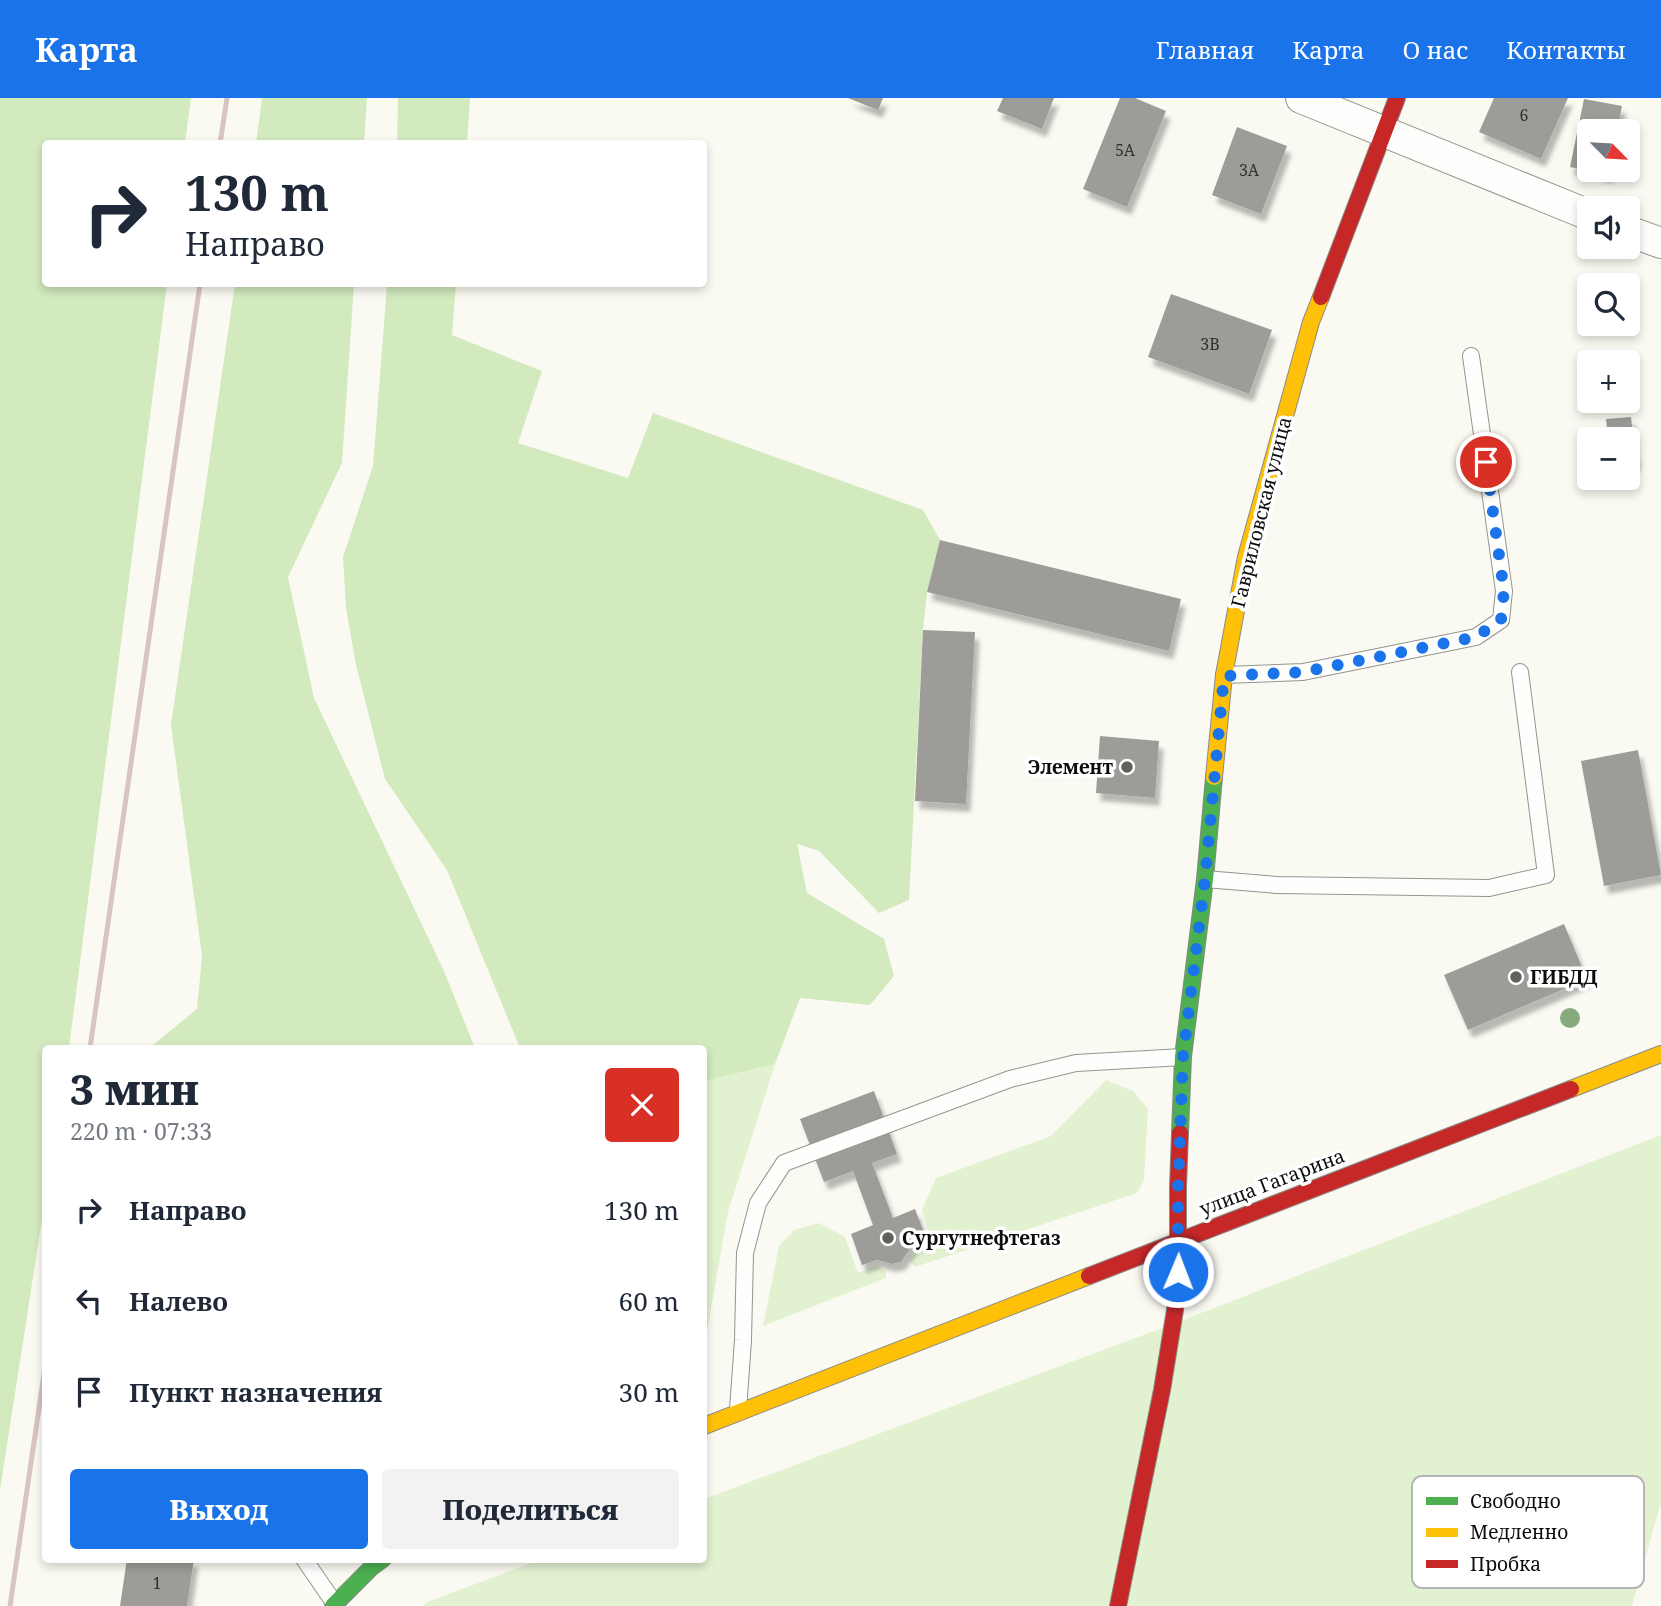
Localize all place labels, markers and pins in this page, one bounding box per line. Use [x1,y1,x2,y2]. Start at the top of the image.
pin [1456,432,1516,492]
place label: Элемент [1028,754,1113,780]
marker: Элемент [1119,759,1135,775]
place label: ГИБДД [1530,964,1598,990]
marker: ГИБДД [1508,969,1524,985]
place label: Сургутнефтегаз [902,1225,1061,1251]
marker: Сургутнефтегаз [880,1230,896,1246]

